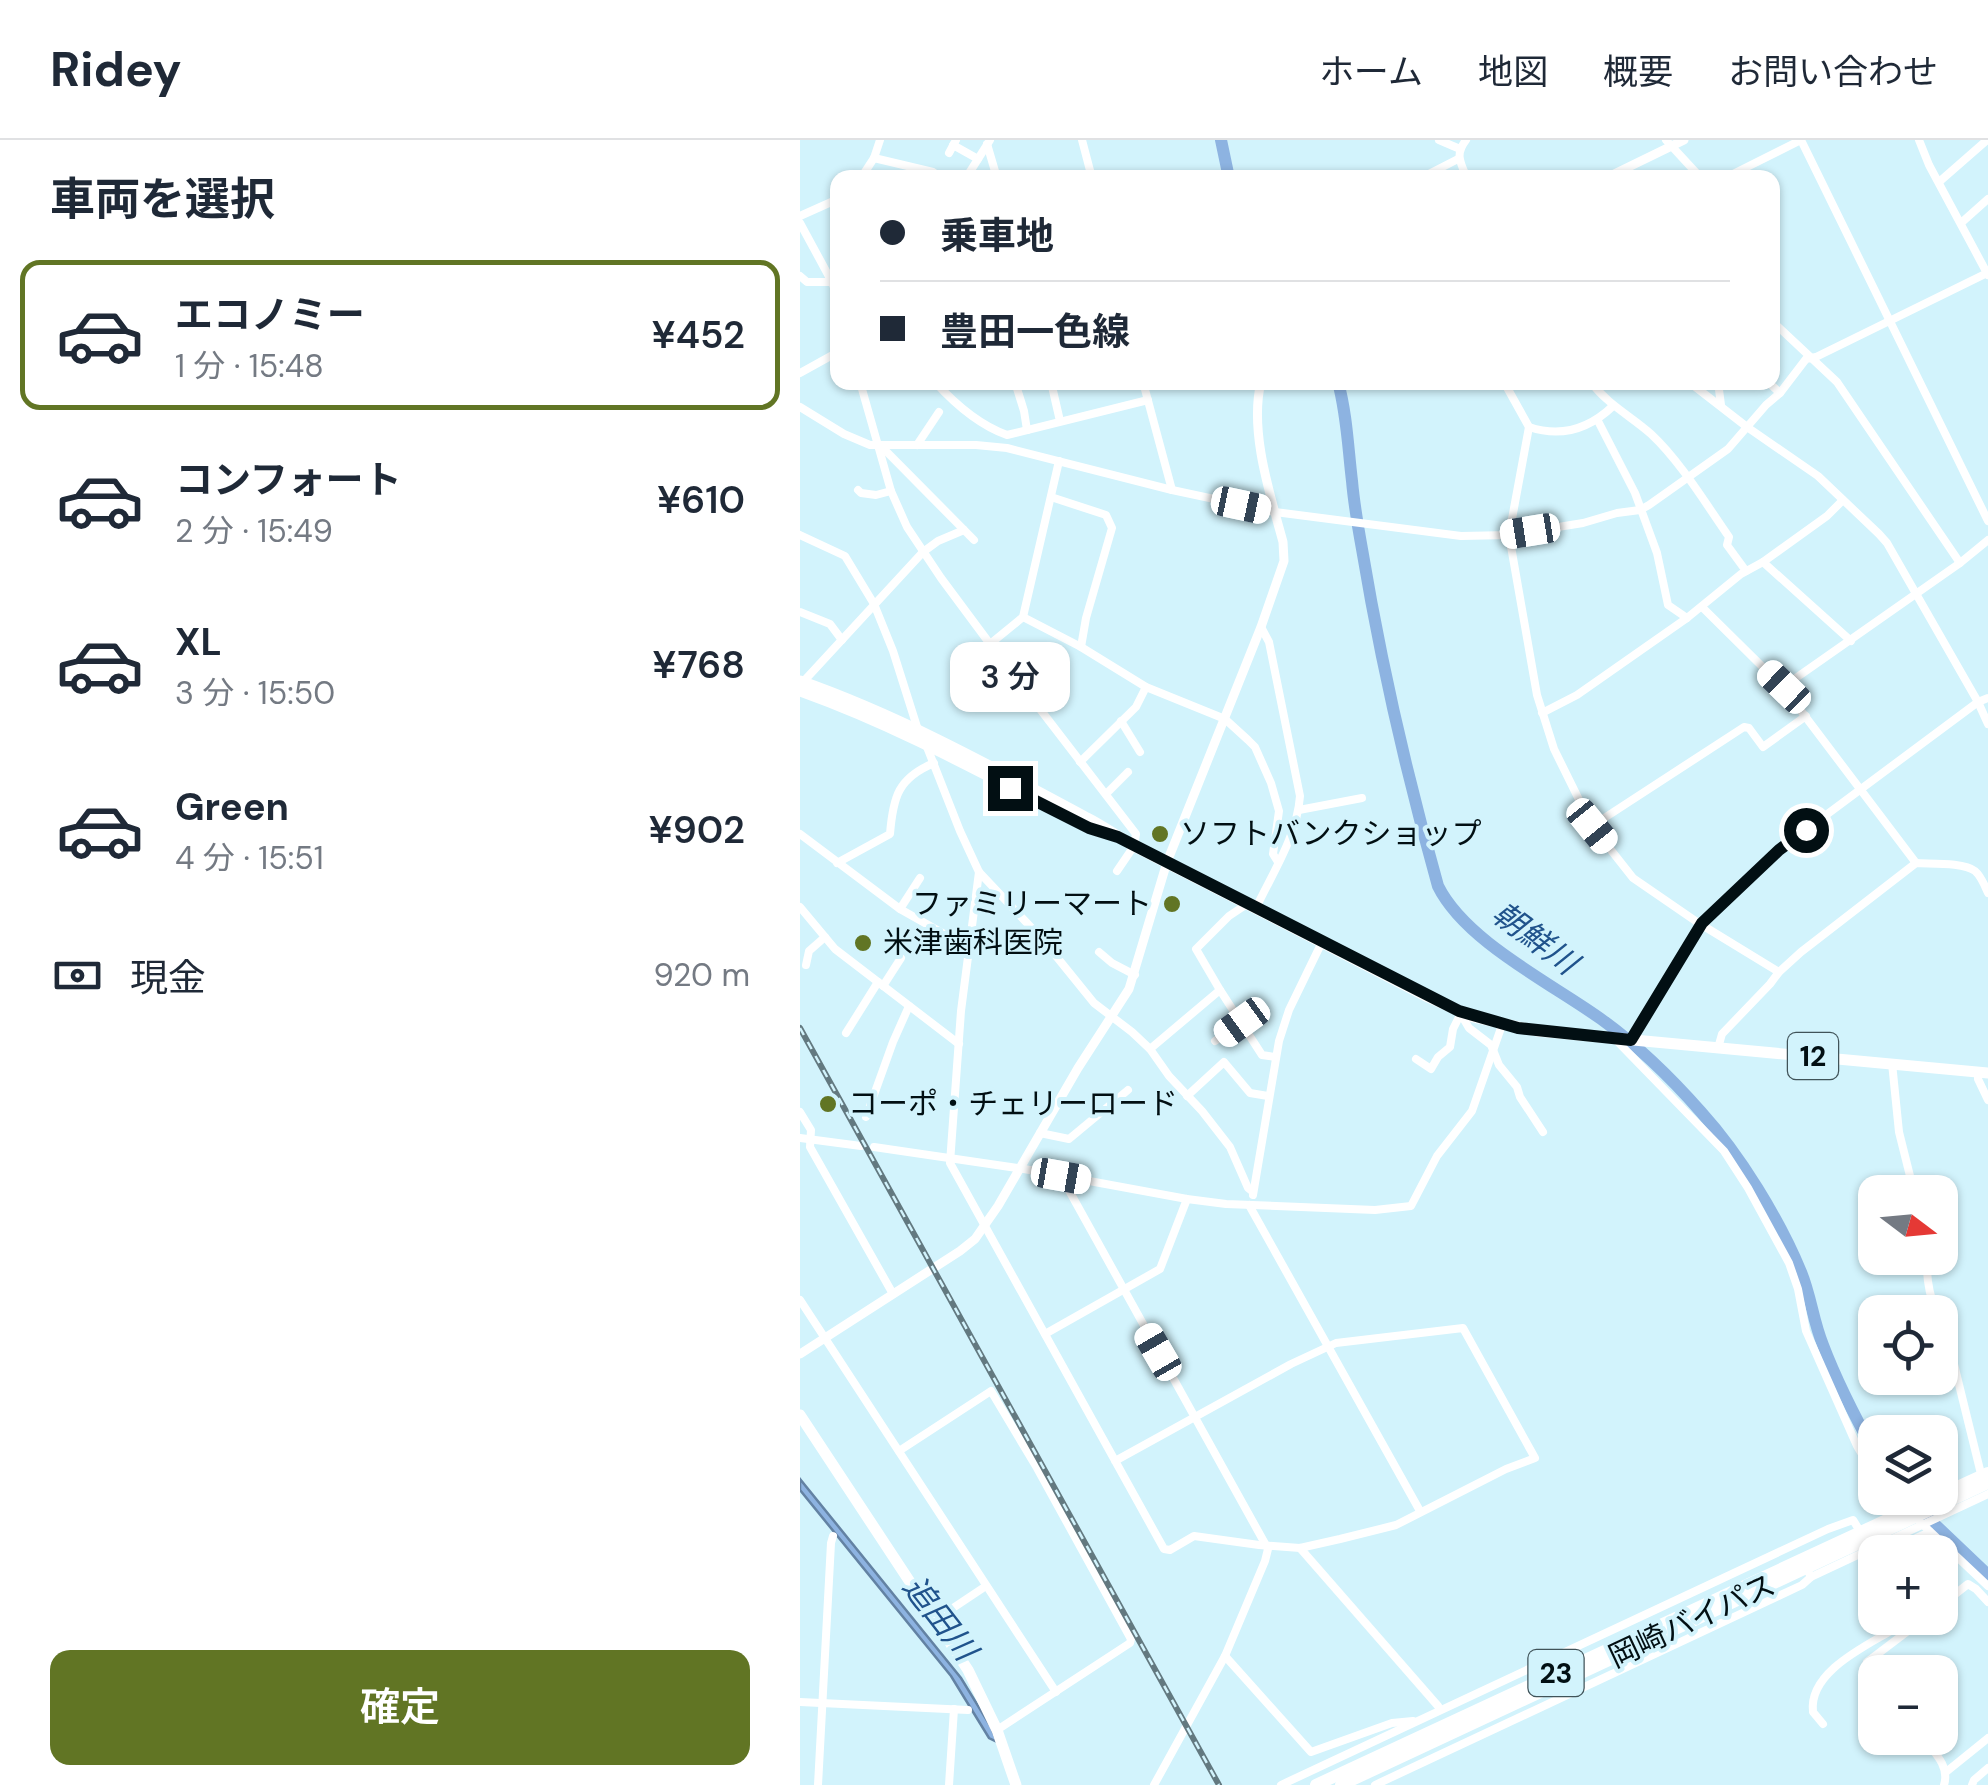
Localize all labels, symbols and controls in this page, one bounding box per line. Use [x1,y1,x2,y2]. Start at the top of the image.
text: Ridey [50,38,182,101]
text: ホーム [1319,49,1423,95]
text: 地図 [1478,49,1548,95]
text: 概要 [1603,49,1673,95]
text: お問い合わせ [1728,49,1938,95]
text: 車両を選択 [50,170,275,229]
text: 乗車地 [940,211,1054,261]
icon: car [55,290,145,380]
text: エコノミー [175,290,365,340]
text: 豊田一色線 [940,307,1130,357]
text: ¥452 [652,310,745,360]
text: 1 分 · 15:48 [175,345,324,387]
icon: car [55,455,145,545]
text: コンフォート [175,455,402,505]
text: ¥610 [657,475,745,525]
car [1209,484,1273,526]
text: 2 分 · 15:49 [175,510,333,552]
car [1498,511,1562,551]
text: XL [175,617,222,667]
icon: car [55,620,145,710]
text: ¥768 [652,640,745,690]
callout: 3 分 [950,643,1070,713]
car [1752,655,1816,719]
text: 3 分 [981,656,1039,698]
text: 3 分 · 15:50 [175,672,335,714]
route end [988,766,1033,811]
text: Green [175,782,289,832]
icon: car [55,785,145,875]
car [1561,793,1623,859]
text: ¥902 [649,805,745,855]
route start [1784,808,1829,853]
place label: ソフトバンクショップ [1180,814,1482,853]
marker: ソフトバンクショップ [1149,823,1171,845]
text: 4 分 · 15:51 [175,837,324,879]
place label: ファミリーマート [912,884,1152,923]
water label: 朝鮮川 [1484,892,1588,985]
marker: ファミリーマート [1161,893,1183,915]
place label: 米津歯科医院 [883,923,1063,962]
marker: 米津歯科医院 [852,932,874,954]
icon: cash [50,948,105,1003]
text: 現金 [130,953,206,1003]
text: 920 m [653,954,750,996]
car [1209,992,1275,1052]
road number: 12 [1788,1033,1838,1079]
place label: コーポ・チェリーロード [848,1084,1178,1123]
marker: コーポ・チェリーロード [817,1093,839,1115]
car [1029,1156,1093,1196]
north arrow [1858,1175,1958,1275]
map controls [1858,1175,1958,1755]
button: locate [1858,1295,1958,1395]
car [1130,1319,1186,1385]
button: layers [1858,1415,1958,1515]
button: + [1858,1535,1958,1635]
street label: 岡崎バイパス [1602,1565,1781,1676]
water label: 追田川 [894,1567,988,1671]
button: 確定 [50,1650,750,1765]
road number: 23 [1528,1650,1584,1696]
button: − [1858,1655,1958,1755]

